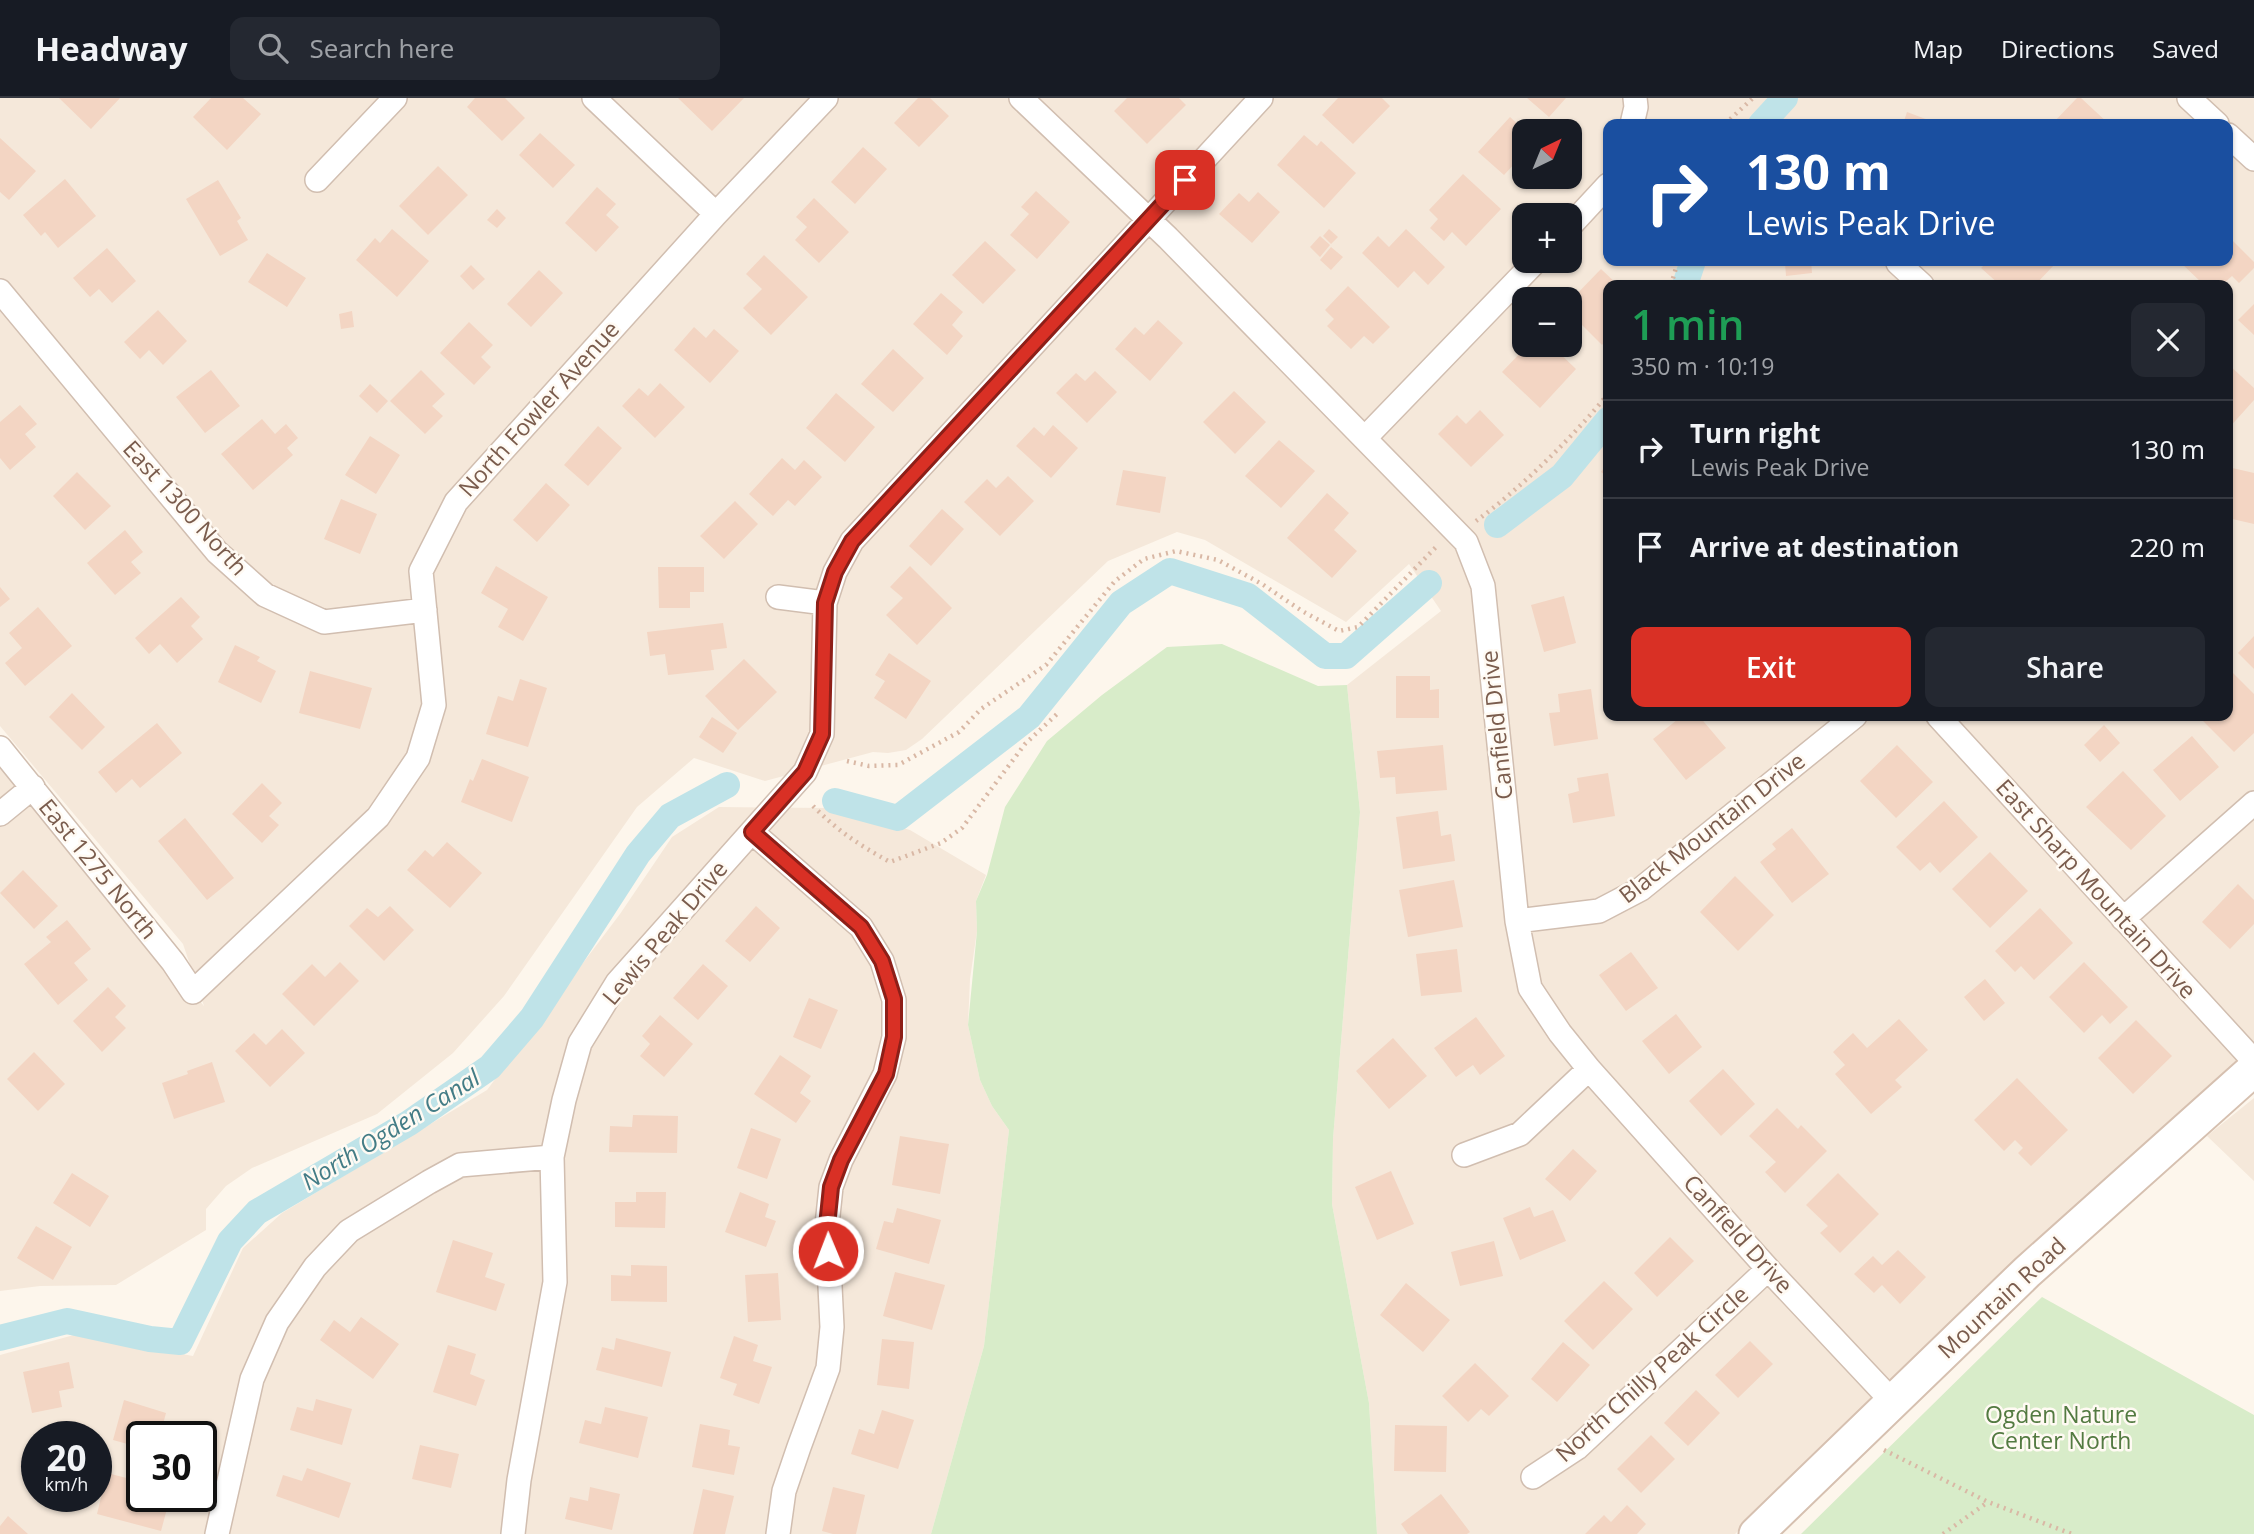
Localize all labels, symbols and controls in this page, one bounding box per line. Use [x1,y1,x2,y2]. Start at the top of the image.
search box [230,17,720,80]
text: Headway [35,26,188,71]
icon: search [254,29,292,67]
text: Search here [310,30,454,66]
text: Map [1913,32,1963,65]
text: Directions [2001,32,2114,65]
text: Saved [2152,32,2219,65]
north arrow [1512,119,1582,189]
map controls [1512,119,1582,357]
text: 130 m [1746,138,1891,204]
icon: right [1631,147,1722,238]
pin [1155,150,1215,210]
icon: arrive [1166,161,1204,199]
text: Lewis Peak Drive [1746,201,1996,244]
button: + [1512,203,1582,273]
button: − [1512,287,1582,357]
text: 1 min [1631,295,1744,352]
button: close [2131,303,2205,377]
street label: North Fowler Avenue [451,313,626,503]
text: 350 m · 10:19 [1631,350,1774,382]
text: Turn right [1690,415,1821,451]
icon: right [1631,430,1669,468]
text: 130 m [2130,431,2205,467]
street label: East 1300 North [116,433,255,582]
text: Lewis Peak Drive [1690,451,1869,483]
icon: arrive [1631,528,1669,566]
text: Arrive at destination [1690,529,1959,565]
text: 220 m [2130,529,2205,565]
button: Exit [1631,627,1911,707]
button: Share [1925,627,2205,707]
street label: Canfield Drive [1472,649,1520,801]
street label: Black Mountain Drive [1612,744,1811,910]
street label: East Sharp Mountain Drive [1989,772,2204,1005]
street label: East 1275 North [32,791,165,945]
street label: Lewis Peak Drive [594,853,734,1011]
water label: North Ogden Canal [295,1060,487,1197]
street label: Canfield Drive [1677,1167,1801,1300]
position arrow [791,1214,865,1288]
street label: Mountain Road [1930,1229,2072,1365]
street label: North Chilly Peak Circle [1548,1278,1755,1469]
park label: Ogden Nature Center North [1985,1398,2137,1456]
speed limit sign: 30 [126,1421,217,1512]
text: 20 [46,1434,87,1481]
text: km/h [45,1472,88,1496]

